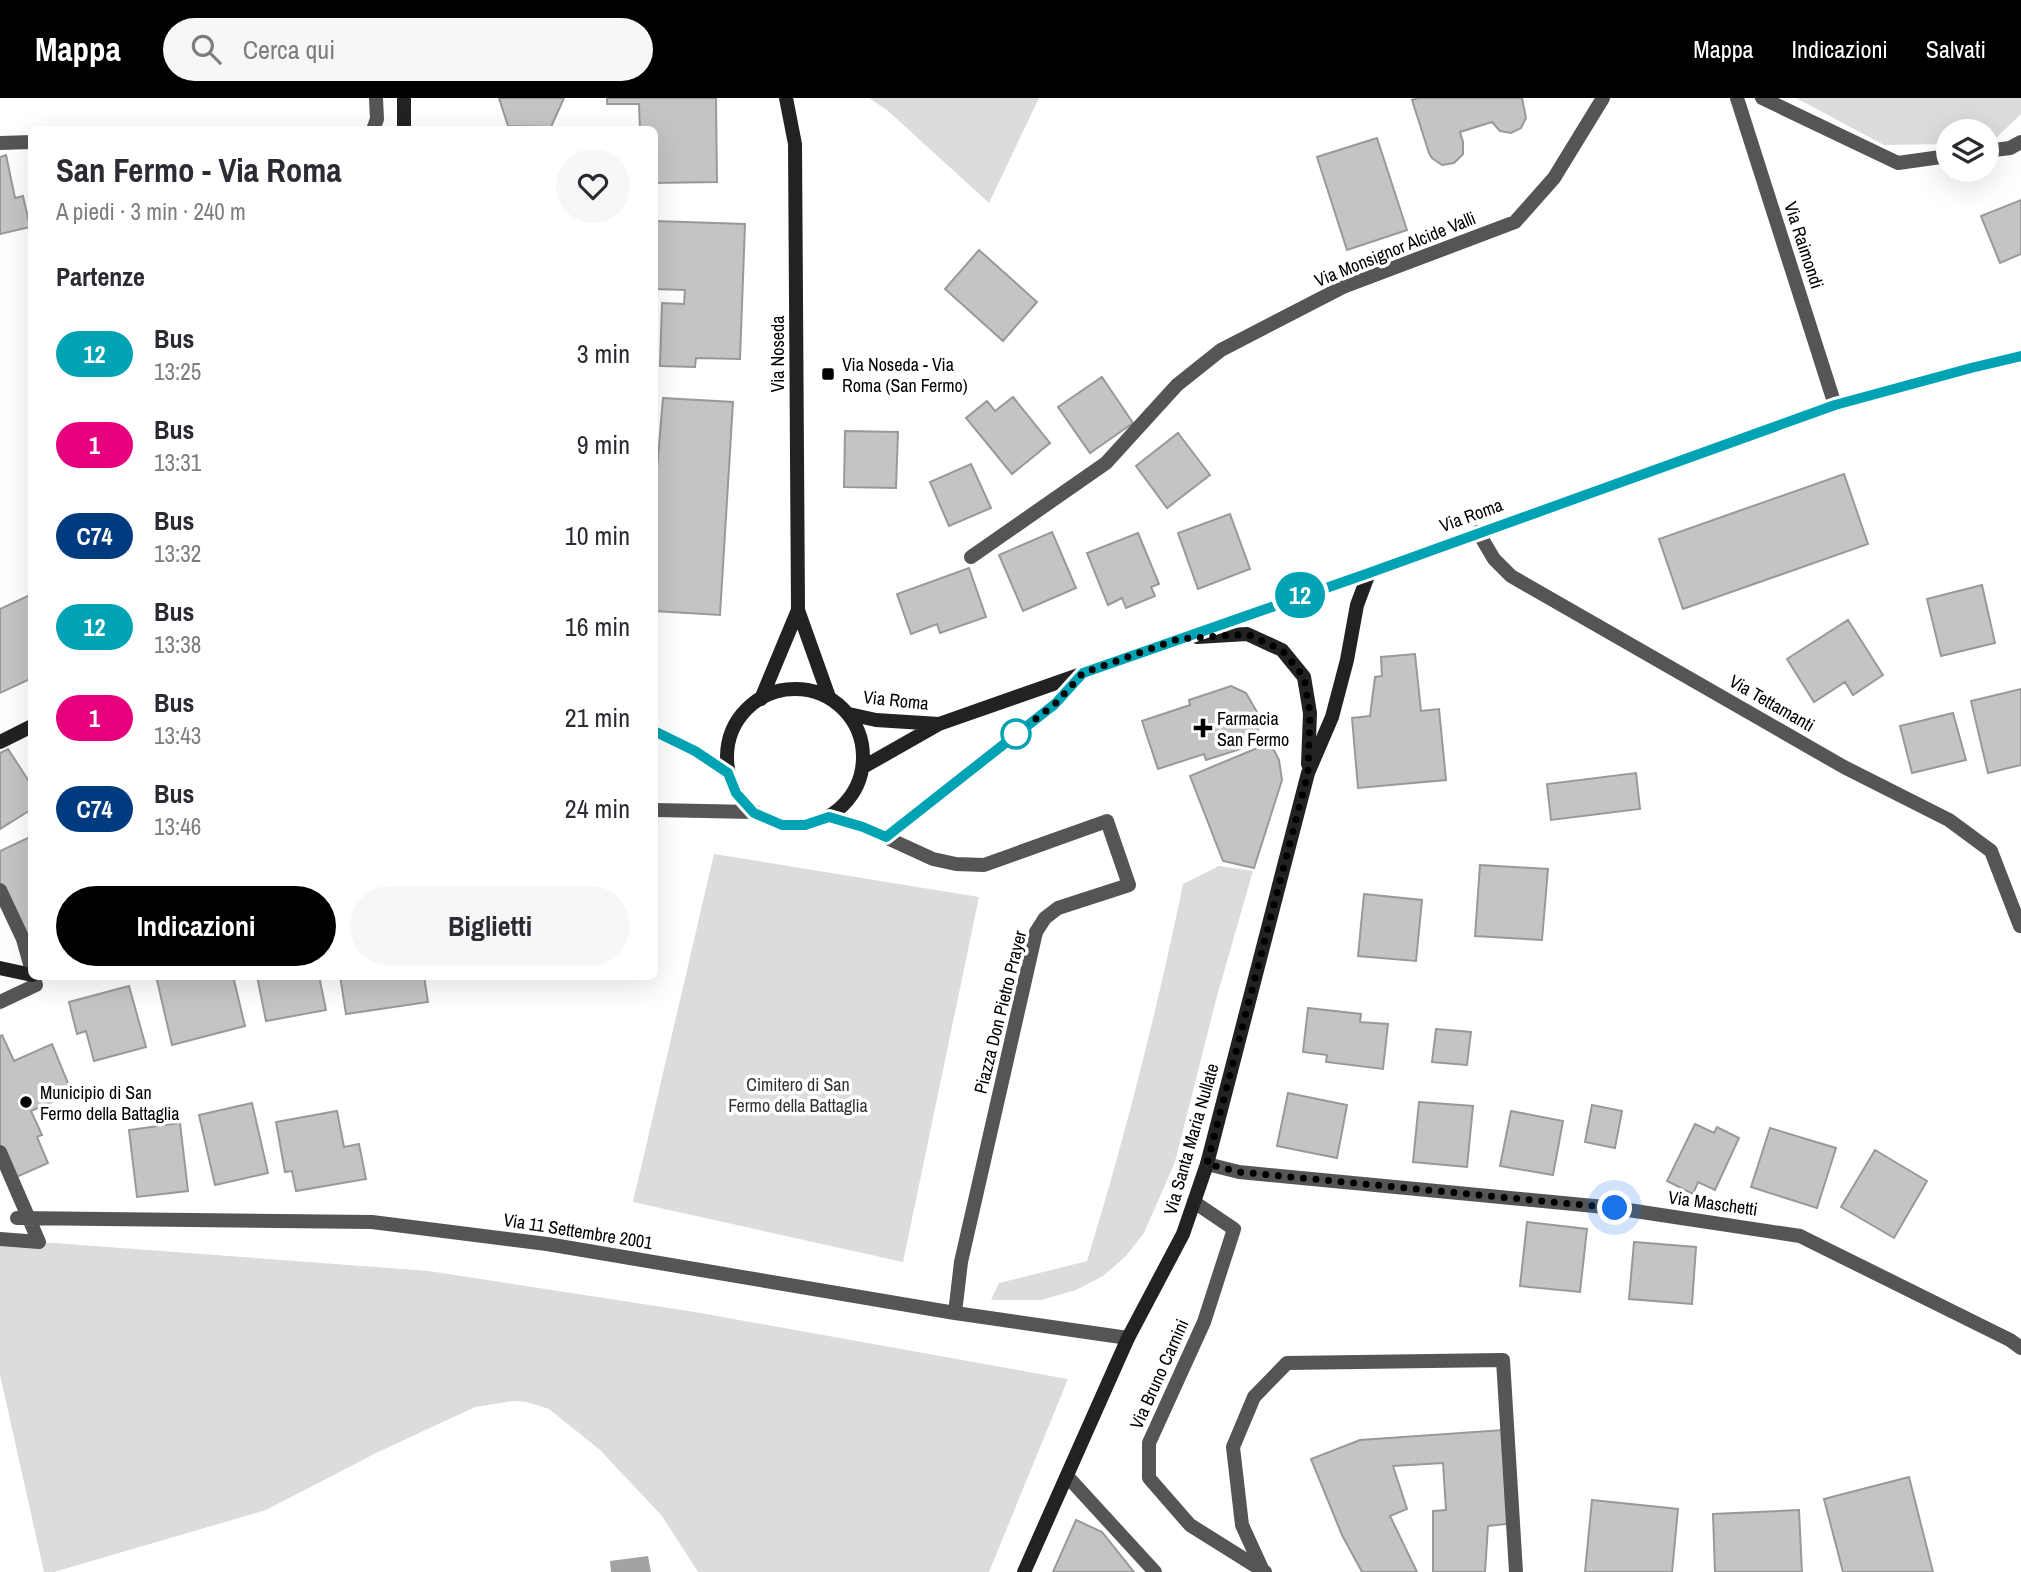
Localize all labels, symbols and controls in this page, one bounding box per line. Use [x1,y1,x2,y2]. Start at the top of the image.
search box [163,18,653,81]
text: Mappa [35,27,121,71]
icon: search [187,30,225,68]
text: Cerca qui [243,32,335,67]
text: Mappa [1693,33,1754,65]
text: Indicazioni [1792,33,1888,65]
text: Salvati [1926,33,1986,65]
map controls [1936,119,1999,182]
button: layers [1936,119,1999,182]
text: San Fermo - Via Roma [56,148,341,192]
button: heart [556,149,630,223]
text: A piedi · 3 min · 240 m [56,196,246,227]
street label: Via Raimondi [1778,198,1830,292]
street label: Via Monsignor Alcide Valli [1311,205,1479,293]
text: Partenze [56,259,145,294]
street label: Via Noseda [765,316,790,392]
text: Bus [154,321,194,356]
text: 3 min [577,336,630,371]
text: 12 [84,338,105,370]
place label: Via Noseda - Via Roma (San Fermo) [842,352,968,398]
text: 13:25 [154,356,201,387]
marker: Via Noseda - Via Roma (San Fermo) [820,366,836,382]
text: Bus [154,412,194,447]
text: 9 min [577,427,630,462]
text: 1 [89,429,100,461]
text: 13:31 [154,447,201,478]
street label: Via Roma [1436,492,1506,538]
text: Bus [154,503,194,538]
text: 10 min [565,518,630,553]
text: C74 [76,520,113,552]
text: 13:32 [154,538,201,569]
line badge: 12 [1268,572,1332,618]
text: 12 [1289,579,1311,611]
text: Bus [154,594,194,629]
text: 16 min [565,609,630,644]
text: 12 [84,611,105,643]
text: 13:38 [154,629,201,660]
street label: Via Tettamanti [1725,669,1819,737]
street label: Via Roma [862,684,930,716]
text: Bus [154,685,194,720]
text: 21 min [565,700,630,735]
text: 1 [89,702,100,734]
place label: Farmacia San Fermo [1217,706,1289,752]
unlabelled marker [1001,719,1031,749]
text: 13:43 [154,720,201,751]
marker: Farmacia San Fermo [1195,720,1211,736]
text: Bus [154,776,194,811]
text: 24 min [565,791,630,826]
text: C74 [76,793,113,825]
text: 13:46 [154,811,201,842]
button: Indicazioni [56,886,336,966]
button: Biglietti [350,886,630,966]
street label: Piazza Don Pietro Prayer [968,928,1032,1096]
street label: Via Santa Maria Nullate [1157,1060,1225,1218]
park label: Cimitero di San Fermo della Battaglia [728,1072,868,1118]
place label: Municipio di San Fermo della Battaglia [40,1080,180,1126]
marker: Municipio di San Fermo della Battaglia [18,1094,34,1110]
street label: Via Maschetti [1667,1184,1759,1222]
your location [1597,1190,1632,1225]
street label: Via 11 Settembre 2001 [502,1207,655,1255]
street label: Via Bruno Carnini [1124,1315,1194,1433]

